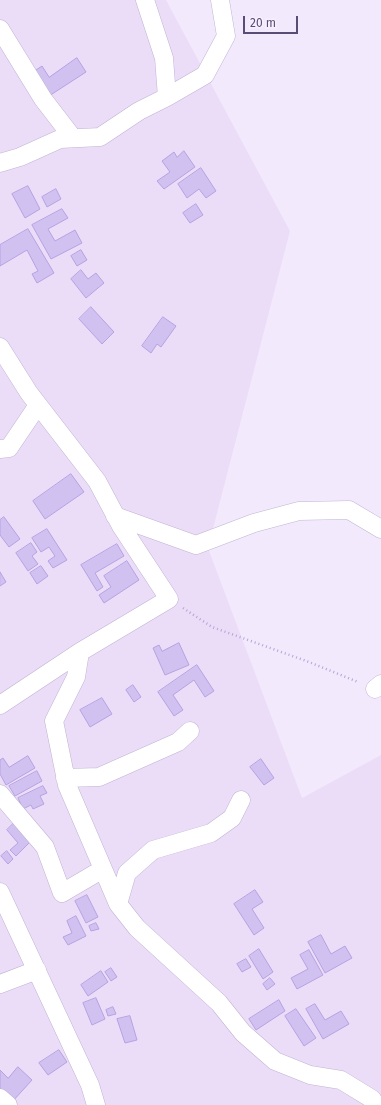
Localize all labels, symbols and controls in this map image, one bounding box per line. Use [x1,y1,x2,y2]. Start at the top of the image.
scale bar [245,8,300,34]
text: 20 m [250,16,276,30]

